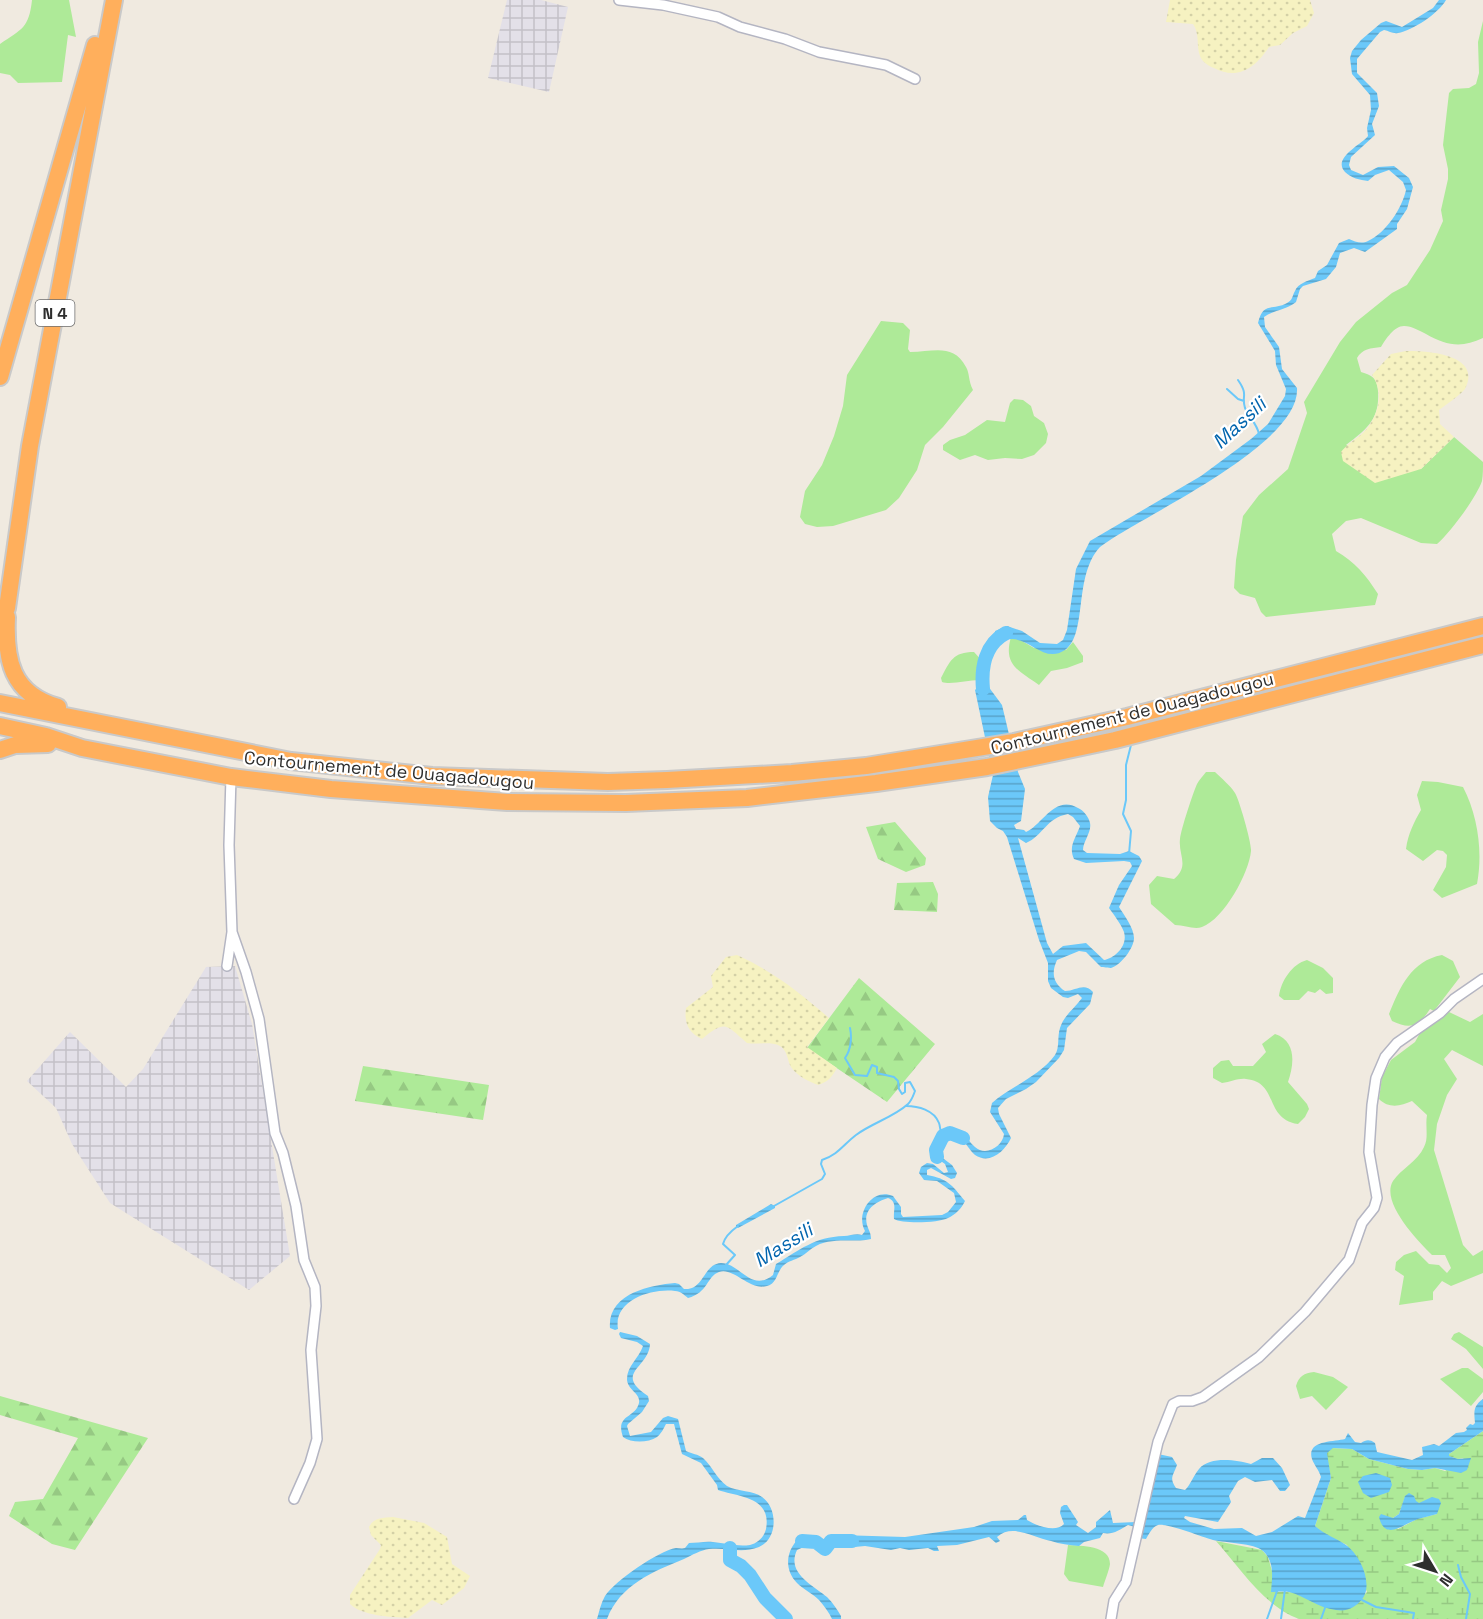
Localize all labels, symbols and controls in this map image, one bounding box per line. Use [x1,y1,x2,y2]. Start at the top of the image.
road number: N 4 [36,300,74,326]
water label: Massili [1207,390,1273,455]
street label: Contournement de Ouagadougou [988,667,1276,759]
street label: Contournement de Ouagadougou [243,746,535,794]
water label: Massili [749,1216,819,1273]
north arrow [1405,1541,1465,1601]
text: N [1435,1569,1458,1591]

